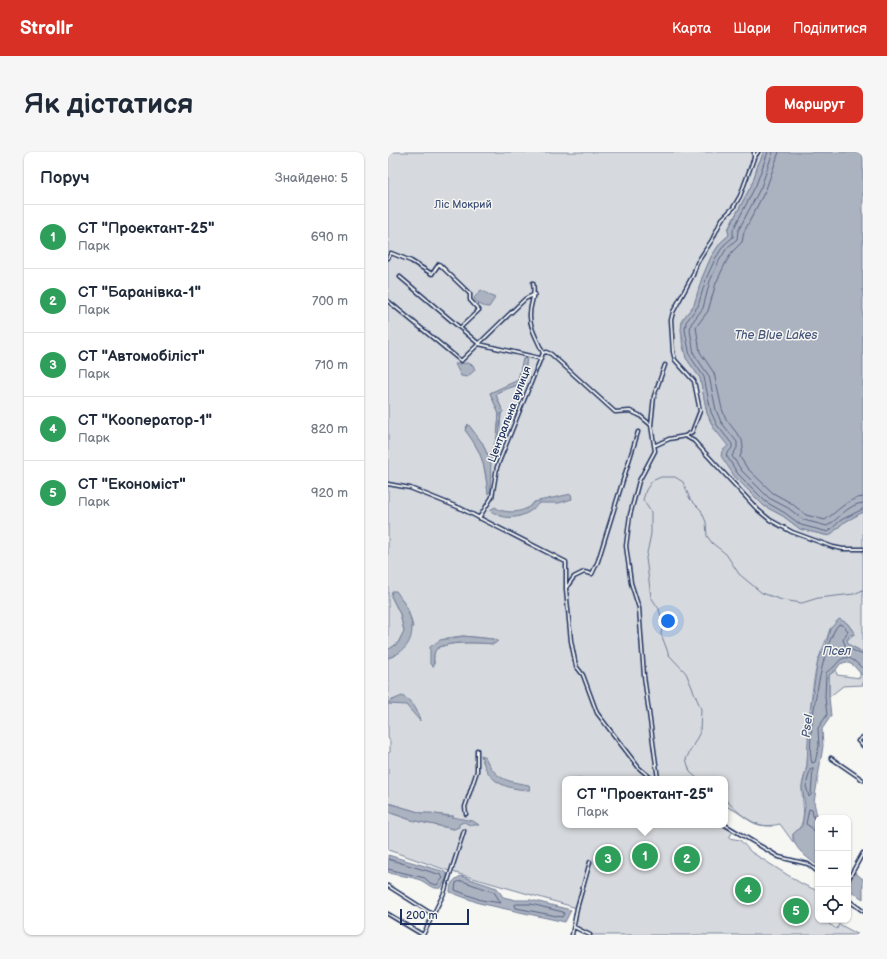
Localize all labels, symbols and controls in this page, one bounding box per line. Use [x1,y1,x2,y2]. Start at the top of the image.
text: Strollr [20,17,73,40]
text: Карта [672,20,711,37]
text: Шари [733,20,771,37]
text: Поділитися [793,20,867,37]
button: Маршрут [766,86,863,123]
text: Як дістатися [24,88,193,121]
text: Поруч [40,168,90,188]
text: Знайдено: 5 [275,170,348,186]
park label: Ліс Мокрий [433,198,492,211]
text: СТ "Проектант-25" [78,219,215,238]
text: 1 [50,229,56,245]
text: 690 m [311,229,348,245]
text: Парк [78,238,110,254]
text: СТ "Баранівка-1" [78,283,201,302]
text: 2 [49,293,57,309]
text: 700 m [312,293,348,309]
text: Парк [78,302,110,318]
water label: The Blue Lakes [735,328,817,343]
text: СТ "Автомобіліст" [78,347,205,366]
text: 3 [49,357,57,373]
text: 710 m [315,357,348,373]
street label: Центральна вулиця [485,364,534,464]
text: Парк [78,366,110,382]
text: СТ "Кооператор-1" [78,411,212,430]
text: 4 [49,421,57,437]
text: 820 m [311,421,348,437]
text: Парк [78,430,110,446]
text: СТ "Економіст" [78,475,186,494]
text: 5 [49,485,57,501]
text: 920 m [311,485,348,501]
text: Парк [78,494,110,510]
your location [658,611,678,631]
water label: Псел [823,644,851,659]
water label: Psel [799,712,816,738]
popup [562,776,728,828]
text: СТ "Проектант-25" [577,785,713,804]
text: Парк [577,804,608,820]
map controls [815,815,851,923]
button: + [815,815,851,851]
pin: 1 [632,841,658,871]
pin: 3 [595,844,621,874]
pin: 2 [674,844,700,874]
button: − [815,851,851,887]
pin: 4 [735,875,761,905]
button: locate [815,887,851,923]
pin: 5 [783,896,809,926]
scale bar [400,907,469,926]
text: 200 m [406,909,438,922]

